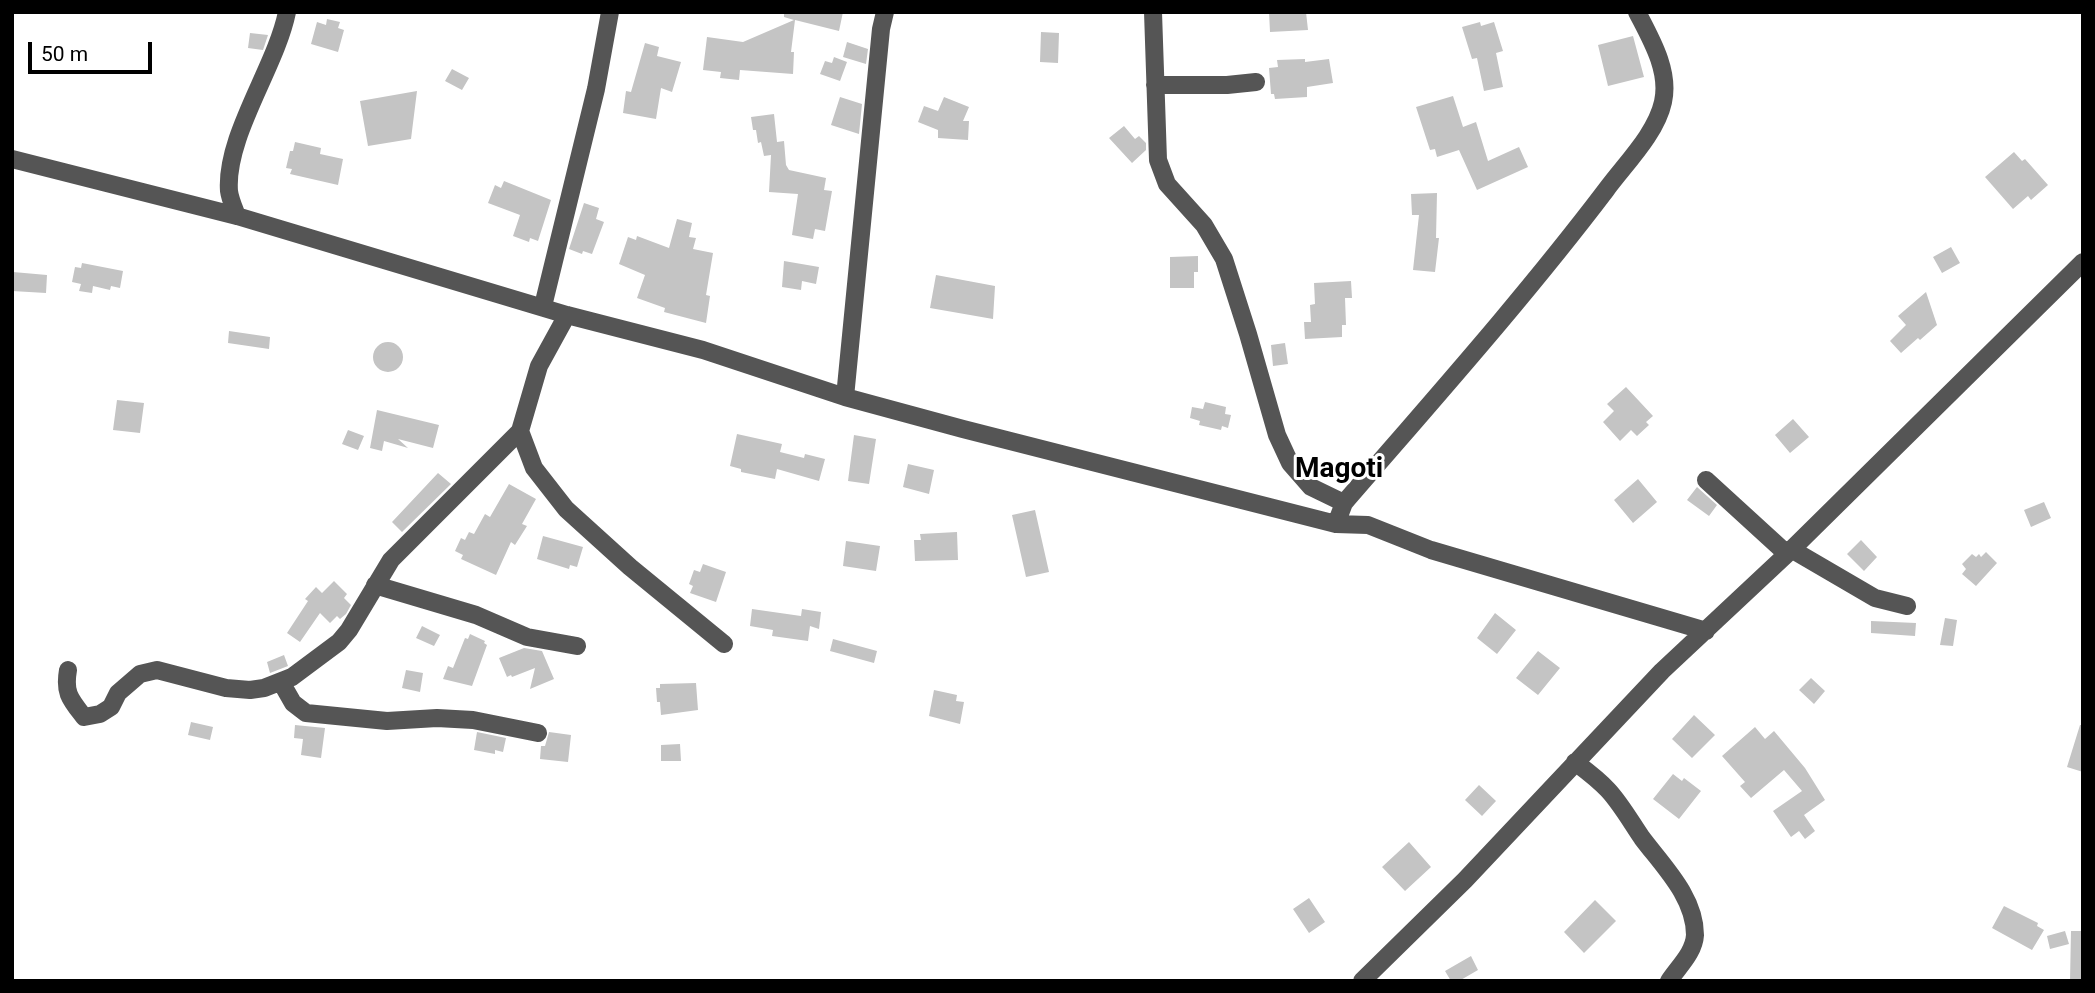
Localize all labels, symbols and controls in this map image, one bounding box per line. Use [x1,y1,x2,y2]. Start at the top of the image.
scale bar [32,28,156,72]
text: 50 m [41,42,88,66]
district label: Magoti [1295,453,1383,487]

